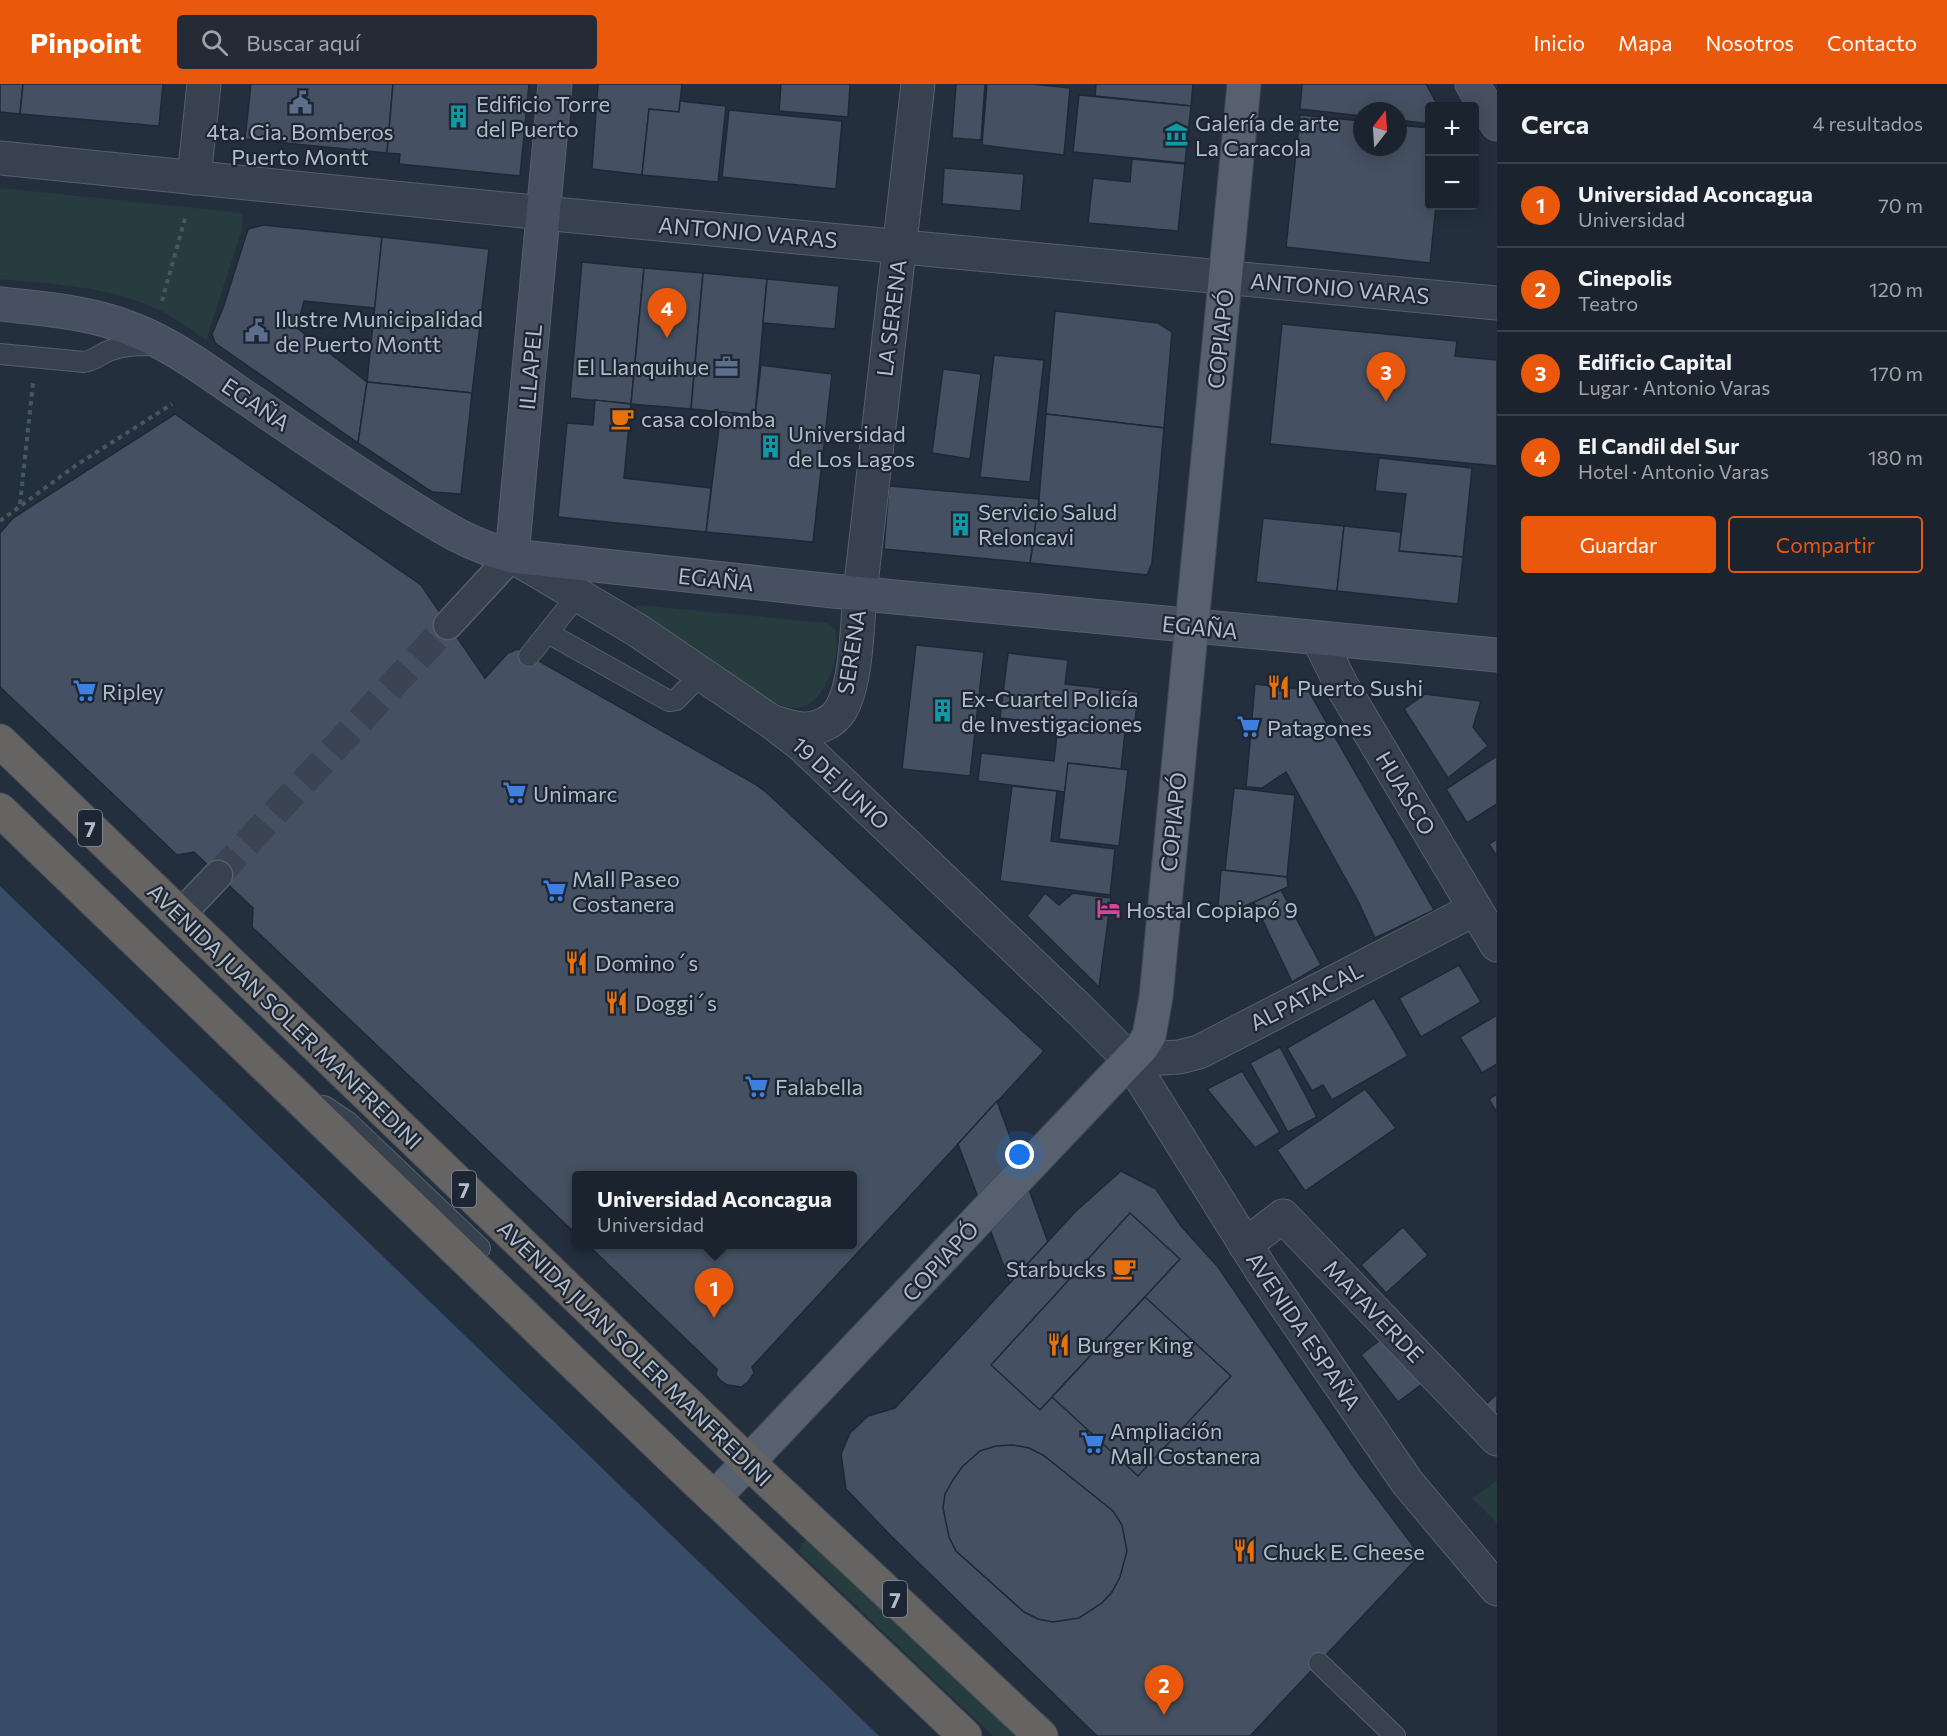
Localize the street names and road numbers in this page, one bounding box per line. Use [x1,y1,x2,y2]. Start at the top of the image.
street label: ANTONIO VARAS [657,211,839,253]
street label: LA SERENA [870,258,912,378]
street label: ANTONIO VARAS [1249,267,1431,309]
street label: COPIAPÓ [1201,288,1239,390]
street label: ILLAPEL [513,323,547,411]
street label: EGAÑA [217,372,295,436]
street label: EGAÑA [677,562,755,596]
street label: SERENA [831,608,871,696]
street label: EGAÑA [1161,610,1239,644]
street label: 19 DE JUNIO [787,731,895,835]
street label: HUASCO [1370,746,1442,840]
street label: COPIAPÓ [1154,771,1192,873]
road number: 7 [78,810,102,846]
street label: AVENIDA JUAN SOLER MANFREDINI [142,877,428,1155]
street label: ALPATACAL [1245,956,1367,1036]
road number: 7 [452,1171,476,1207]
street label: AVENIDA JUAN SOLER MANFREDINI [492,1214,778,1492]
street label: COPIAPÓ [896,1215,984,1307]
street label: AVENIDA ESPAÑA [1241,1247,1367,1415]
street label: MATAVERDE [1318,1254,1430,1368]
road number: 7 [883,1581,907,1617]

